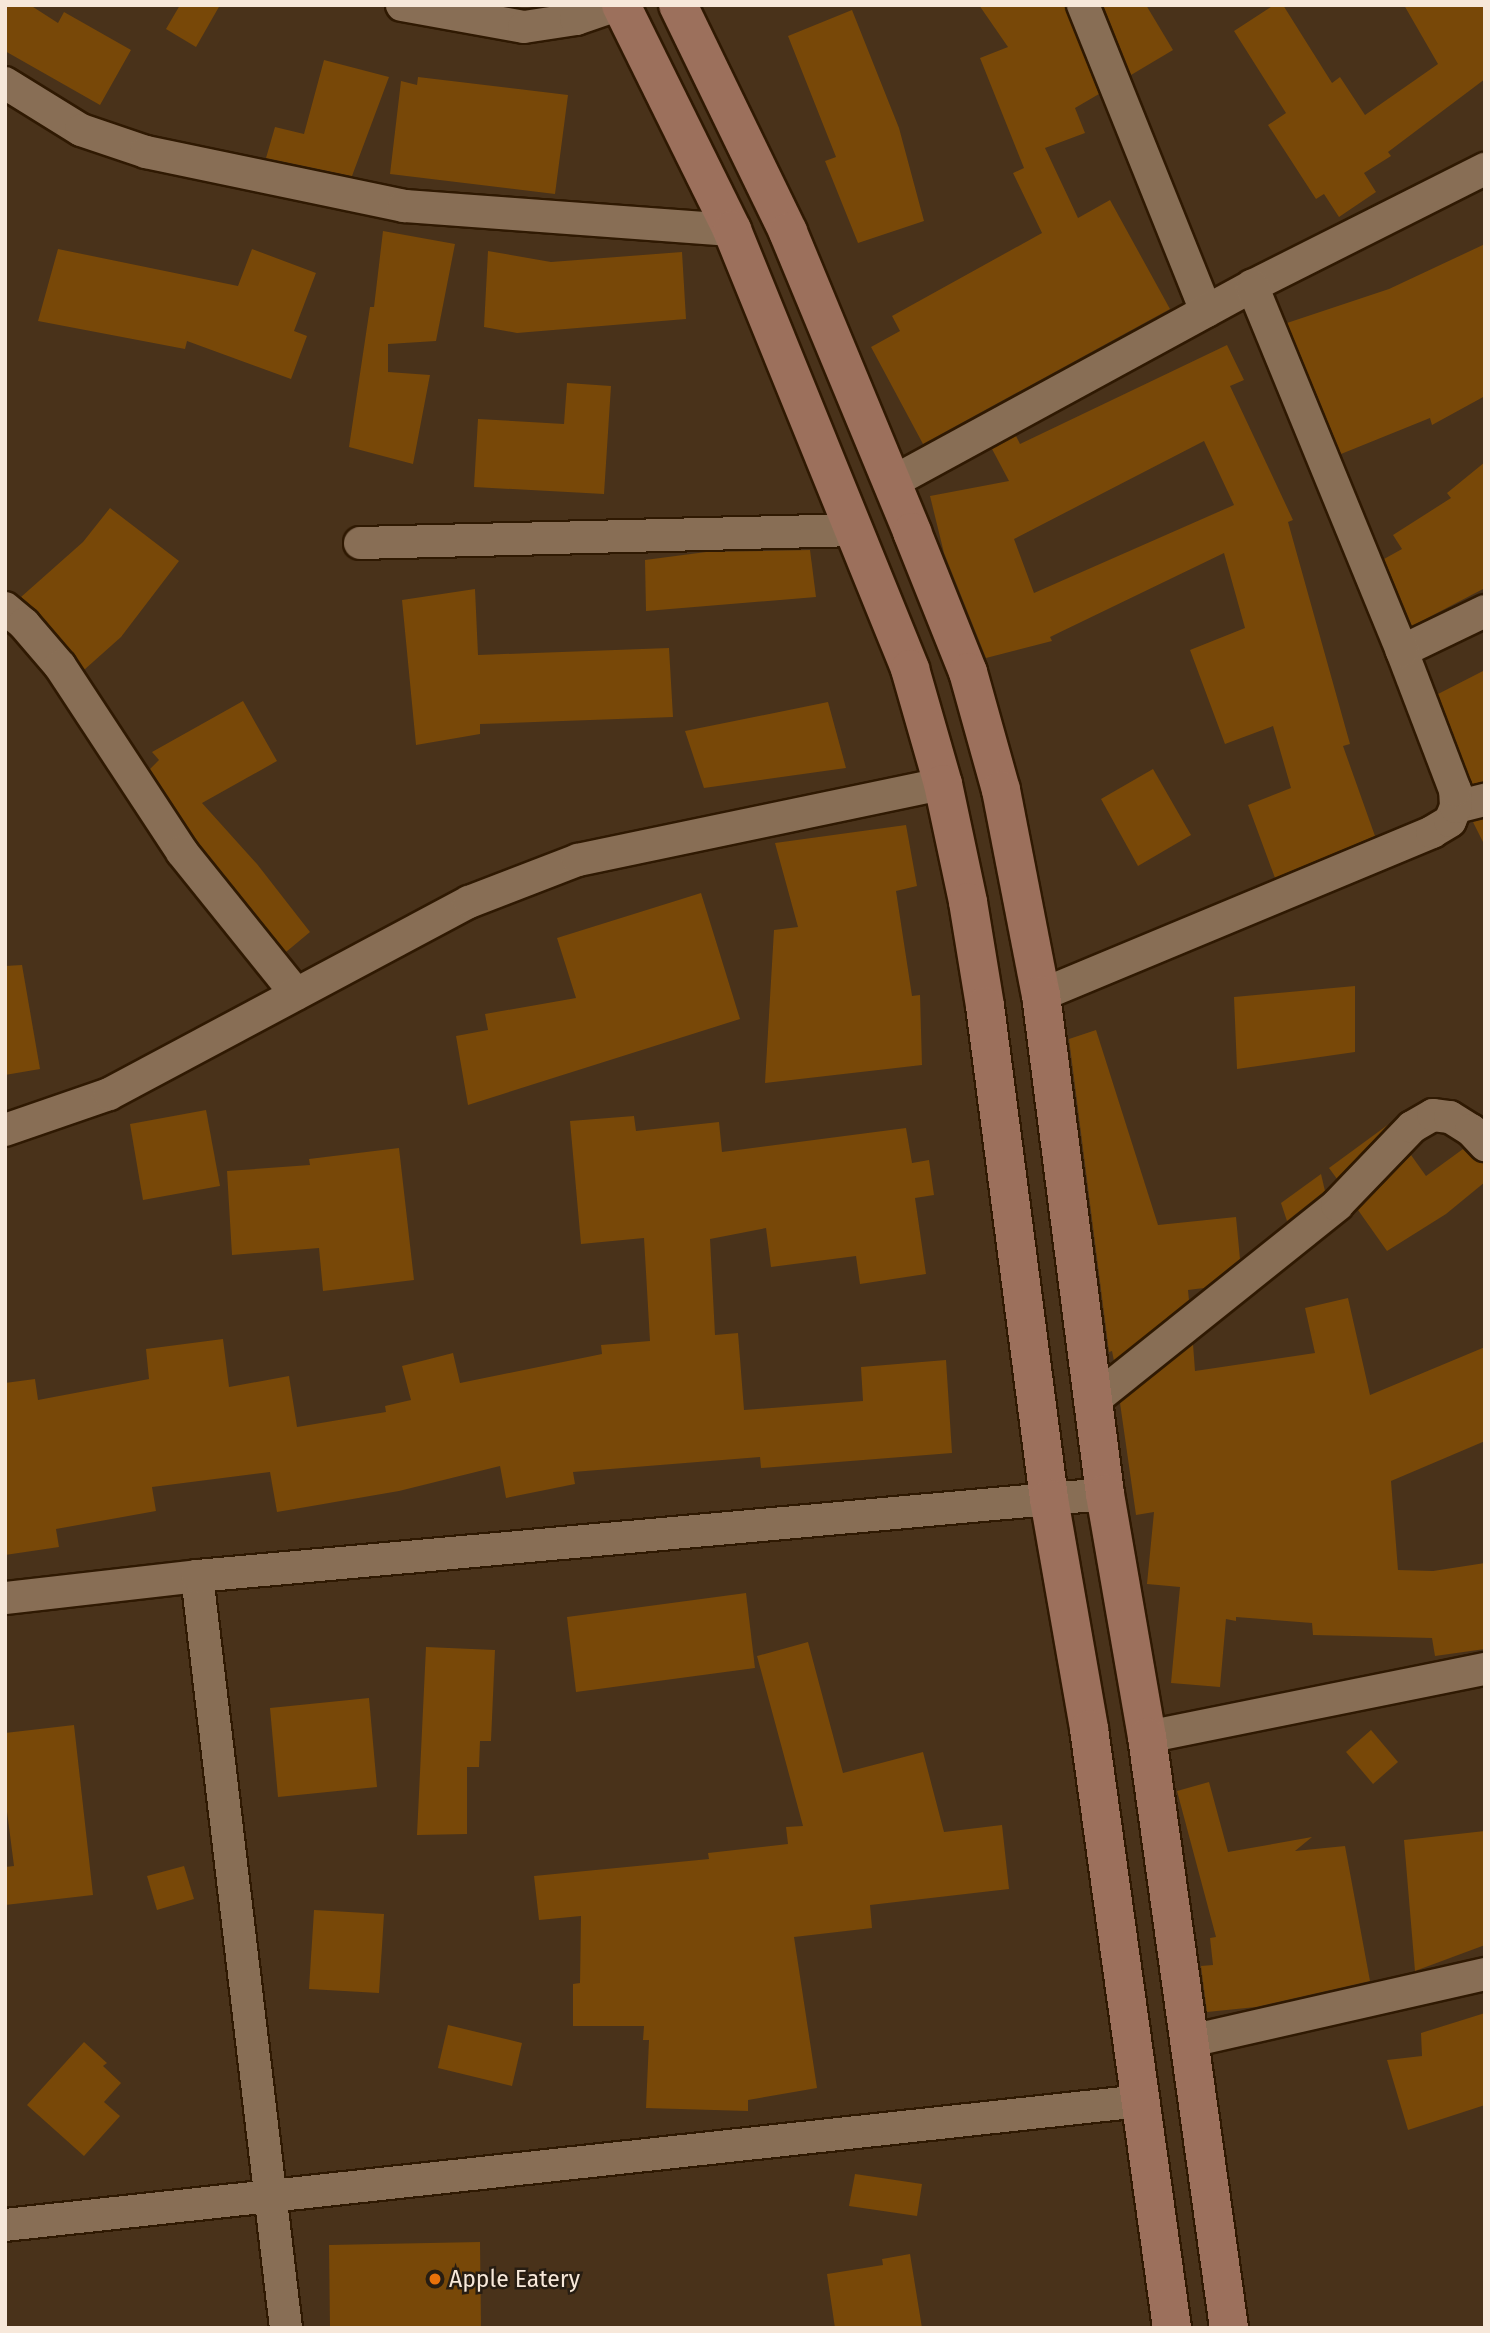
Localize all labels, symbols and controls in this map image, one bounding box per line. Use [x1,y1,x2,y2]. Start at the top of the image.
place label: Apple Eatery [449,2265,580,2293]
marker: Apple Eatery [427,2271,443,2287]

